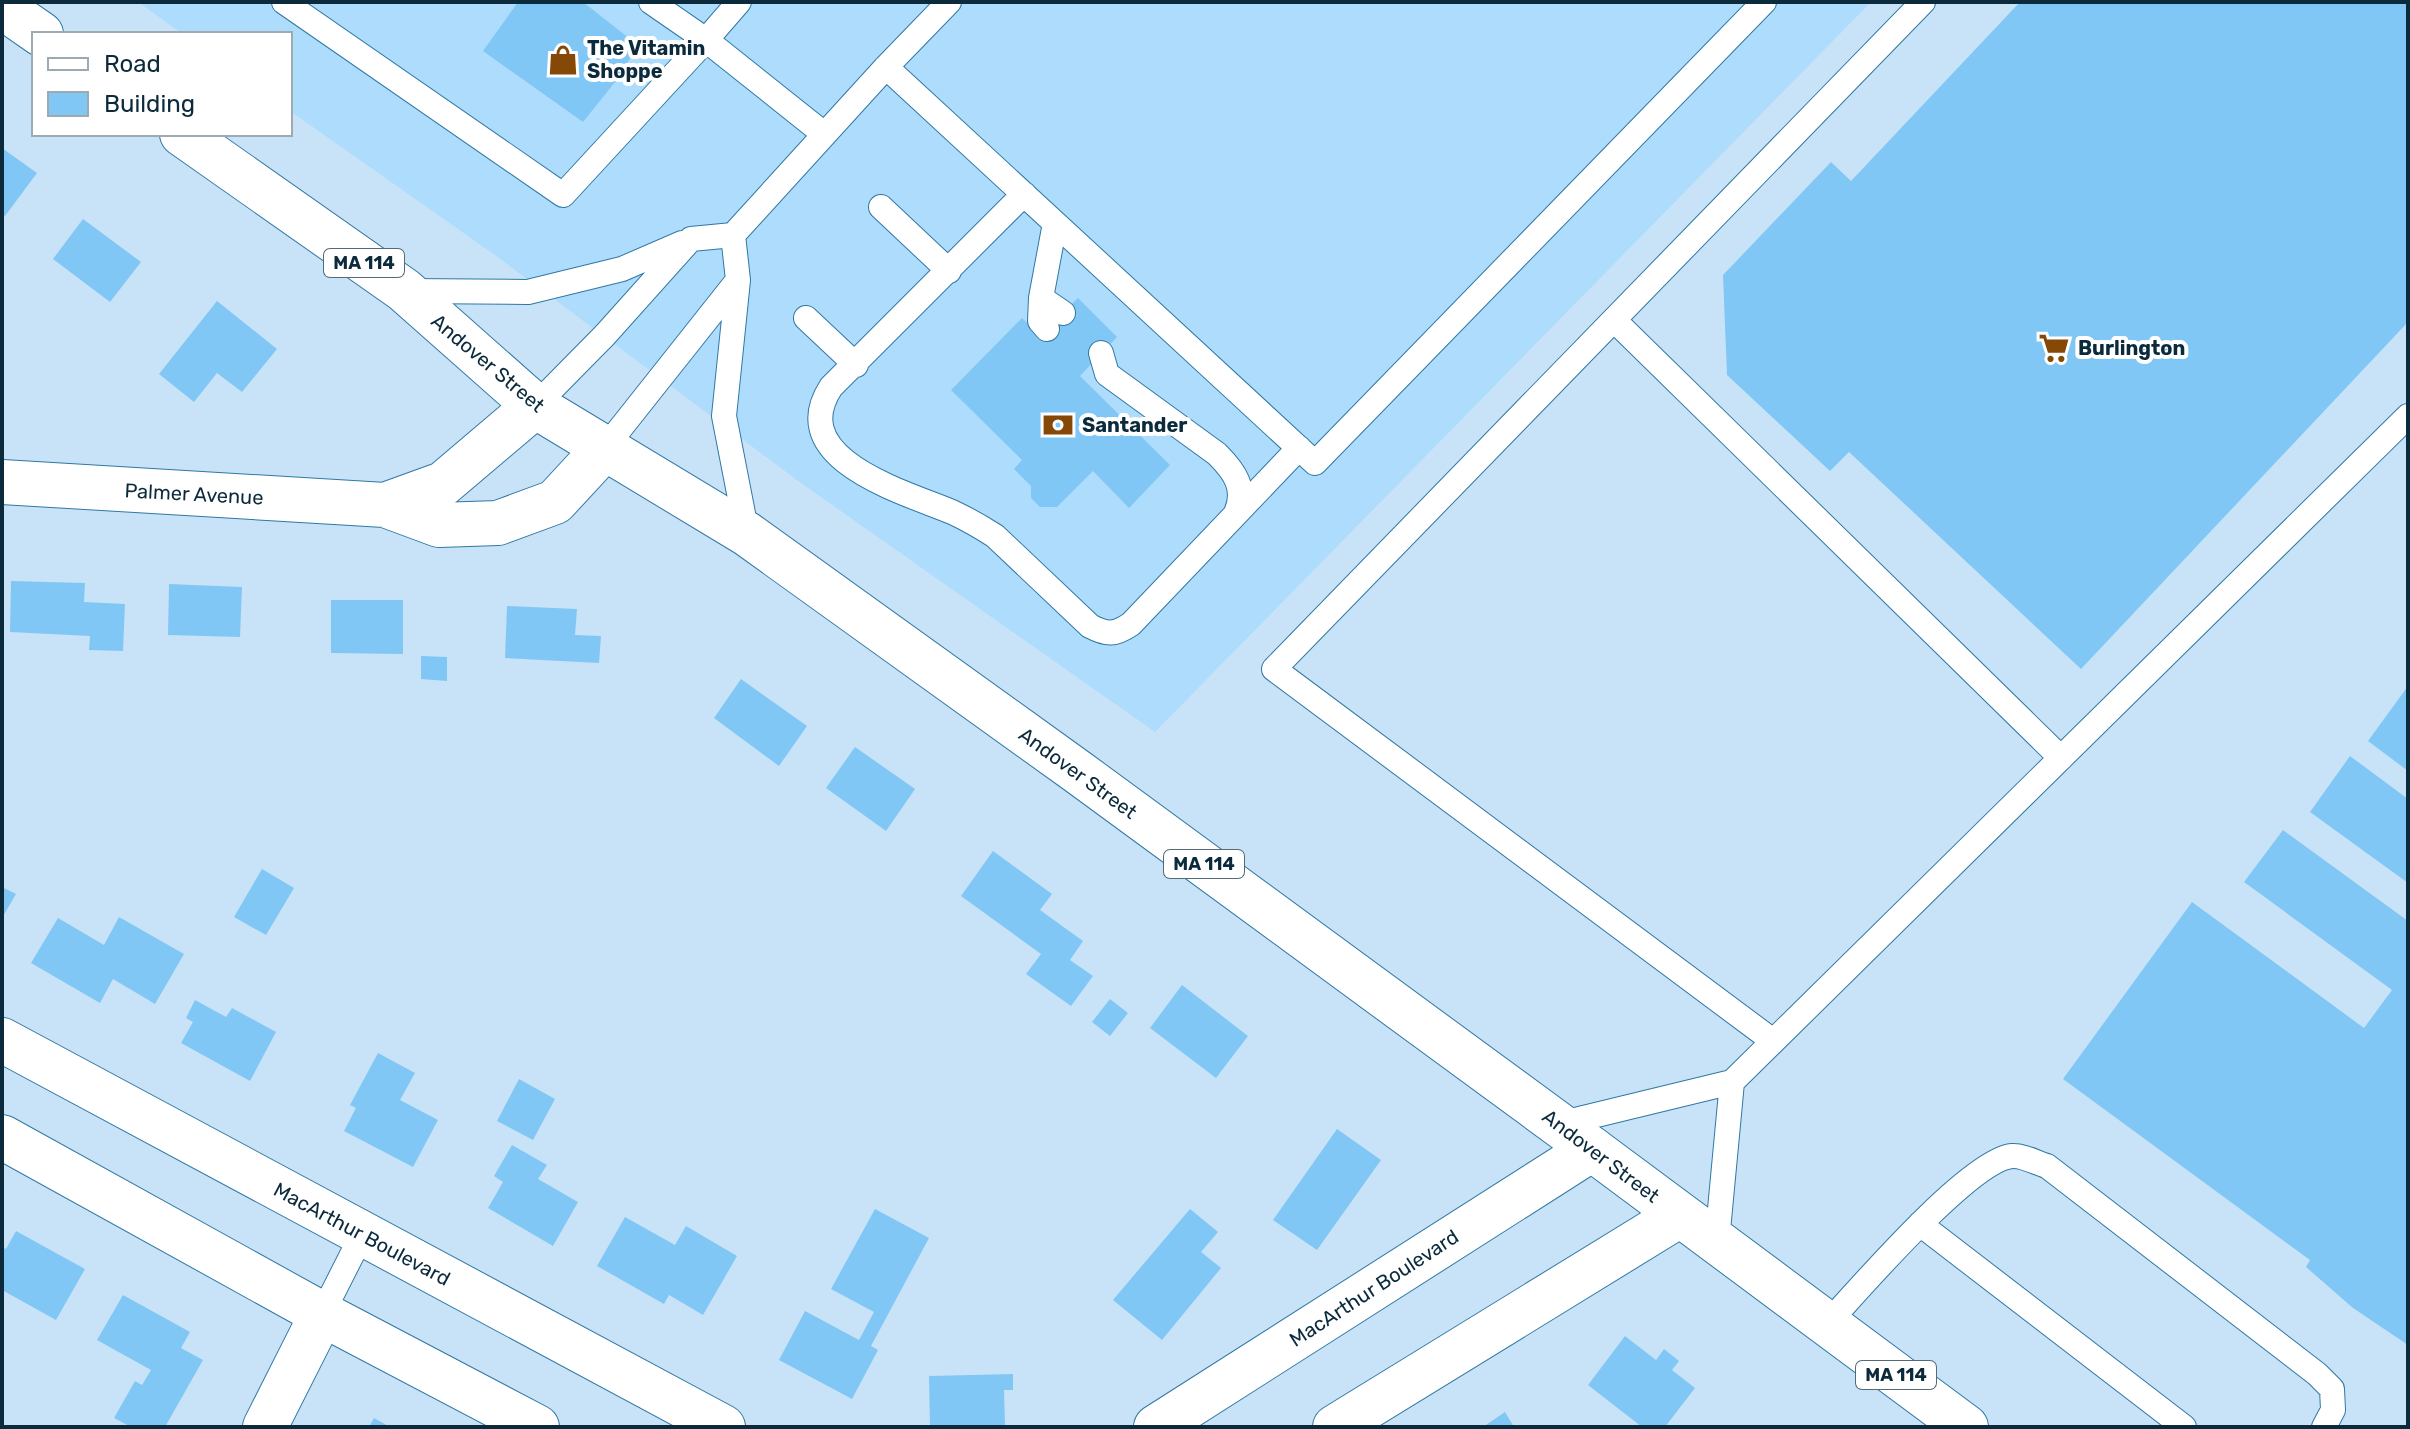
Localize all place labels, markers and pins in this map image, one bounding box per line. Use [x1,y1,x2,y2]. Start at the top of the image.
place label: The Vitamin Shoppe [587,36,705,83]
shop icon: The Vitamin Shoppe [546,43,580,77]
supermarket icon: Burlington [2037,331,2071,365]
place label: Burlington [2078,336,2185,360]
bank icon: Santander [1041,408,1075,442]
place label: Santander [1082,413,1187,437]

